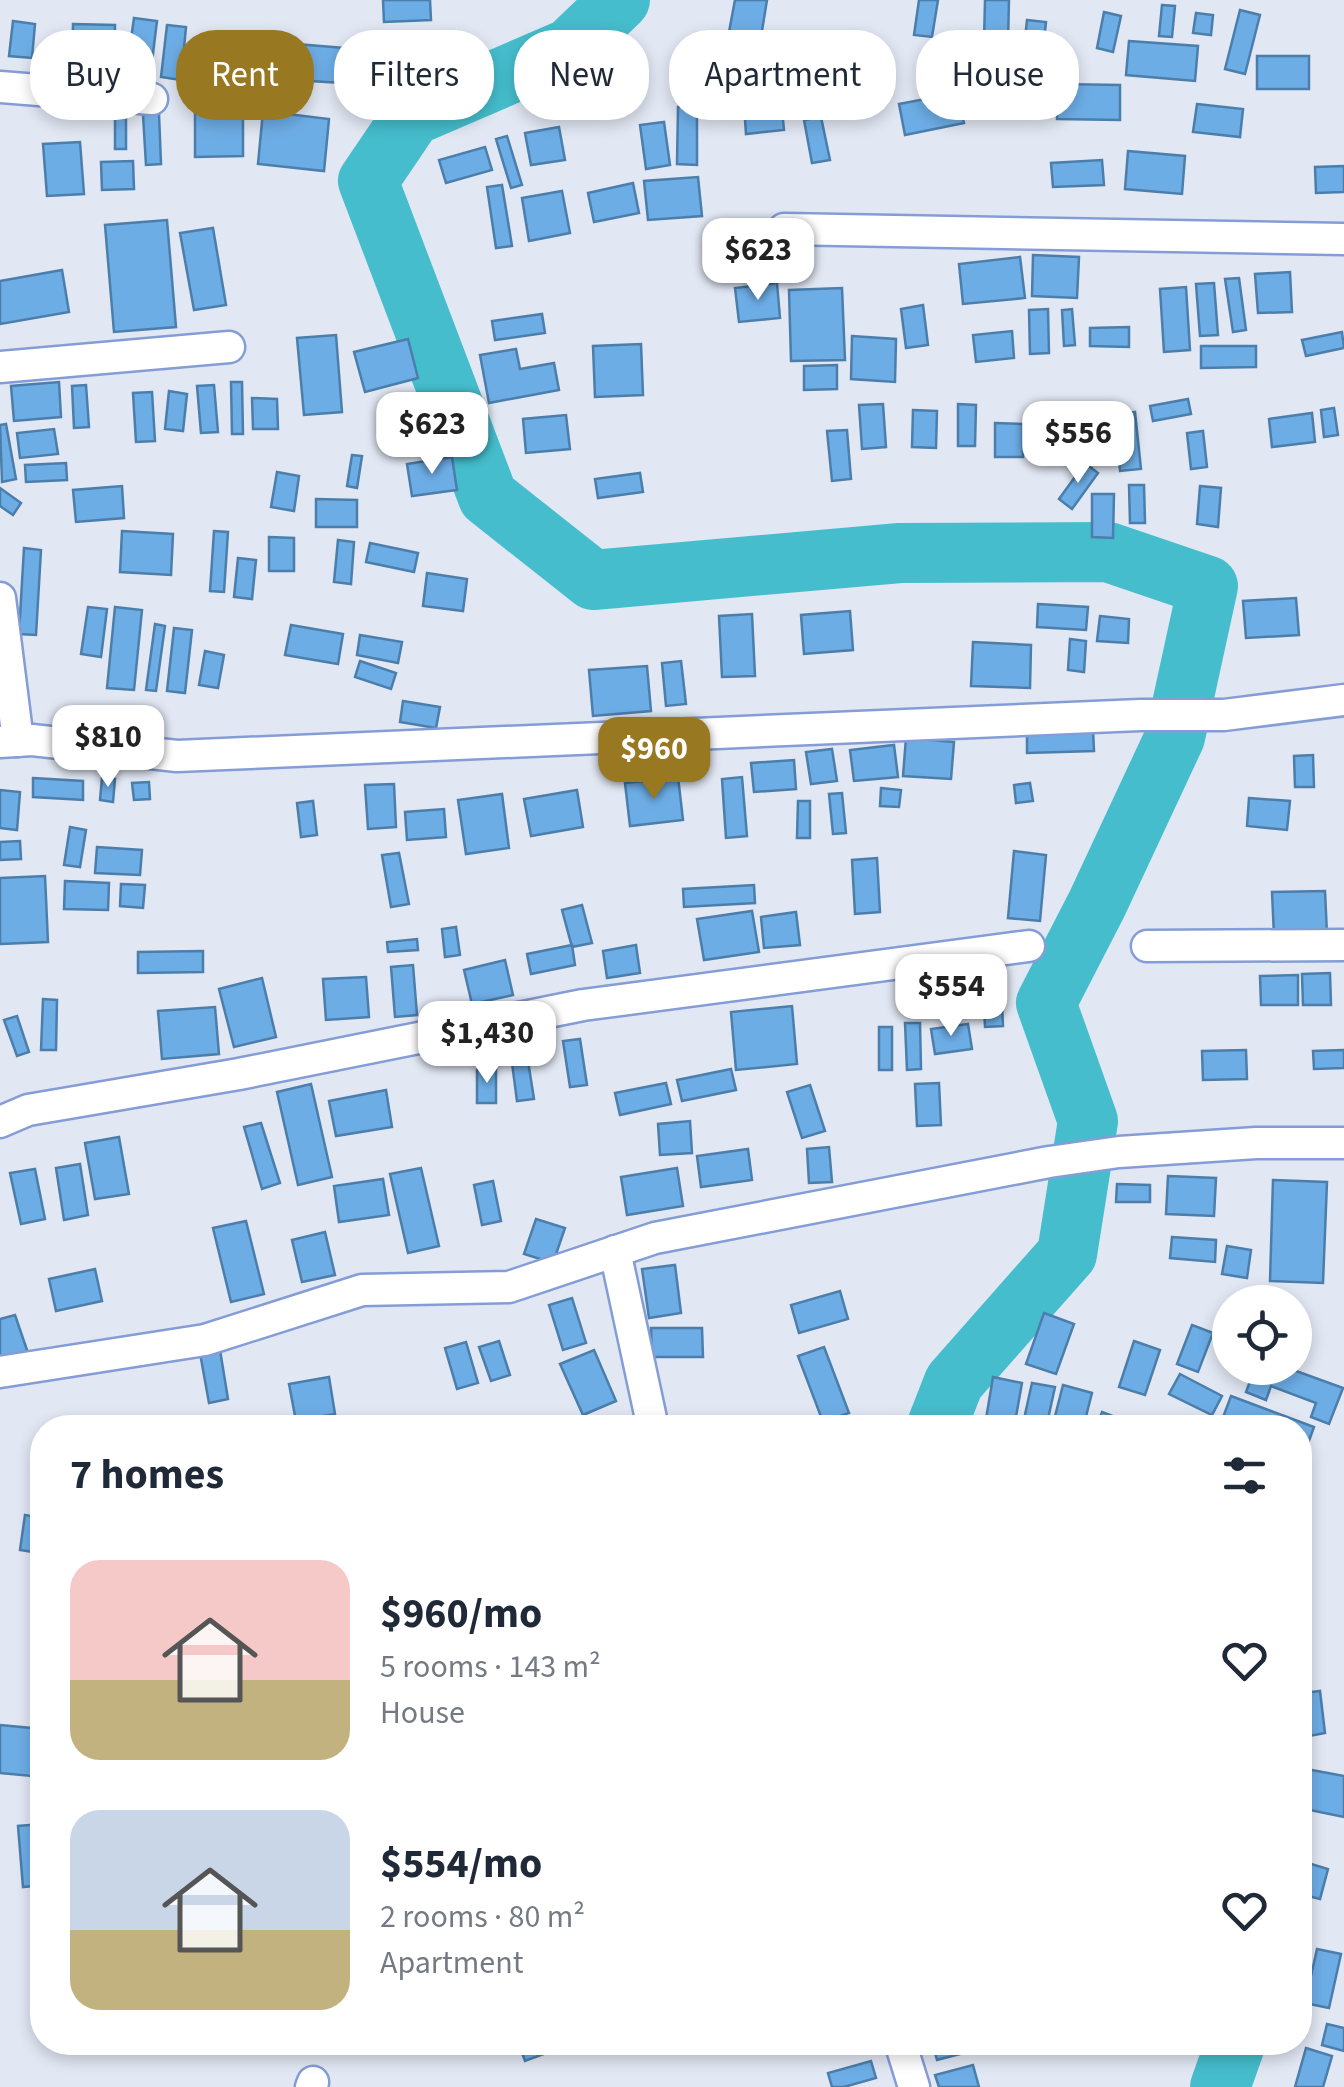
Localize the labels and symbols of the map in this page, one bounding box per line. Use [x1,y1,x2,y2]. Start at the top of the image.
pin: $623 [699,218,817,303]
pin: $623 [373,392,491,477]
pin: $556 [1019,401,1137,486]
pin: $810 [49,705,167,790]
pin: $960 [595,717,713,802]
pin: $554 [892,954,1010,1039]
pin: $1,430 [406,1001,568,1086]

